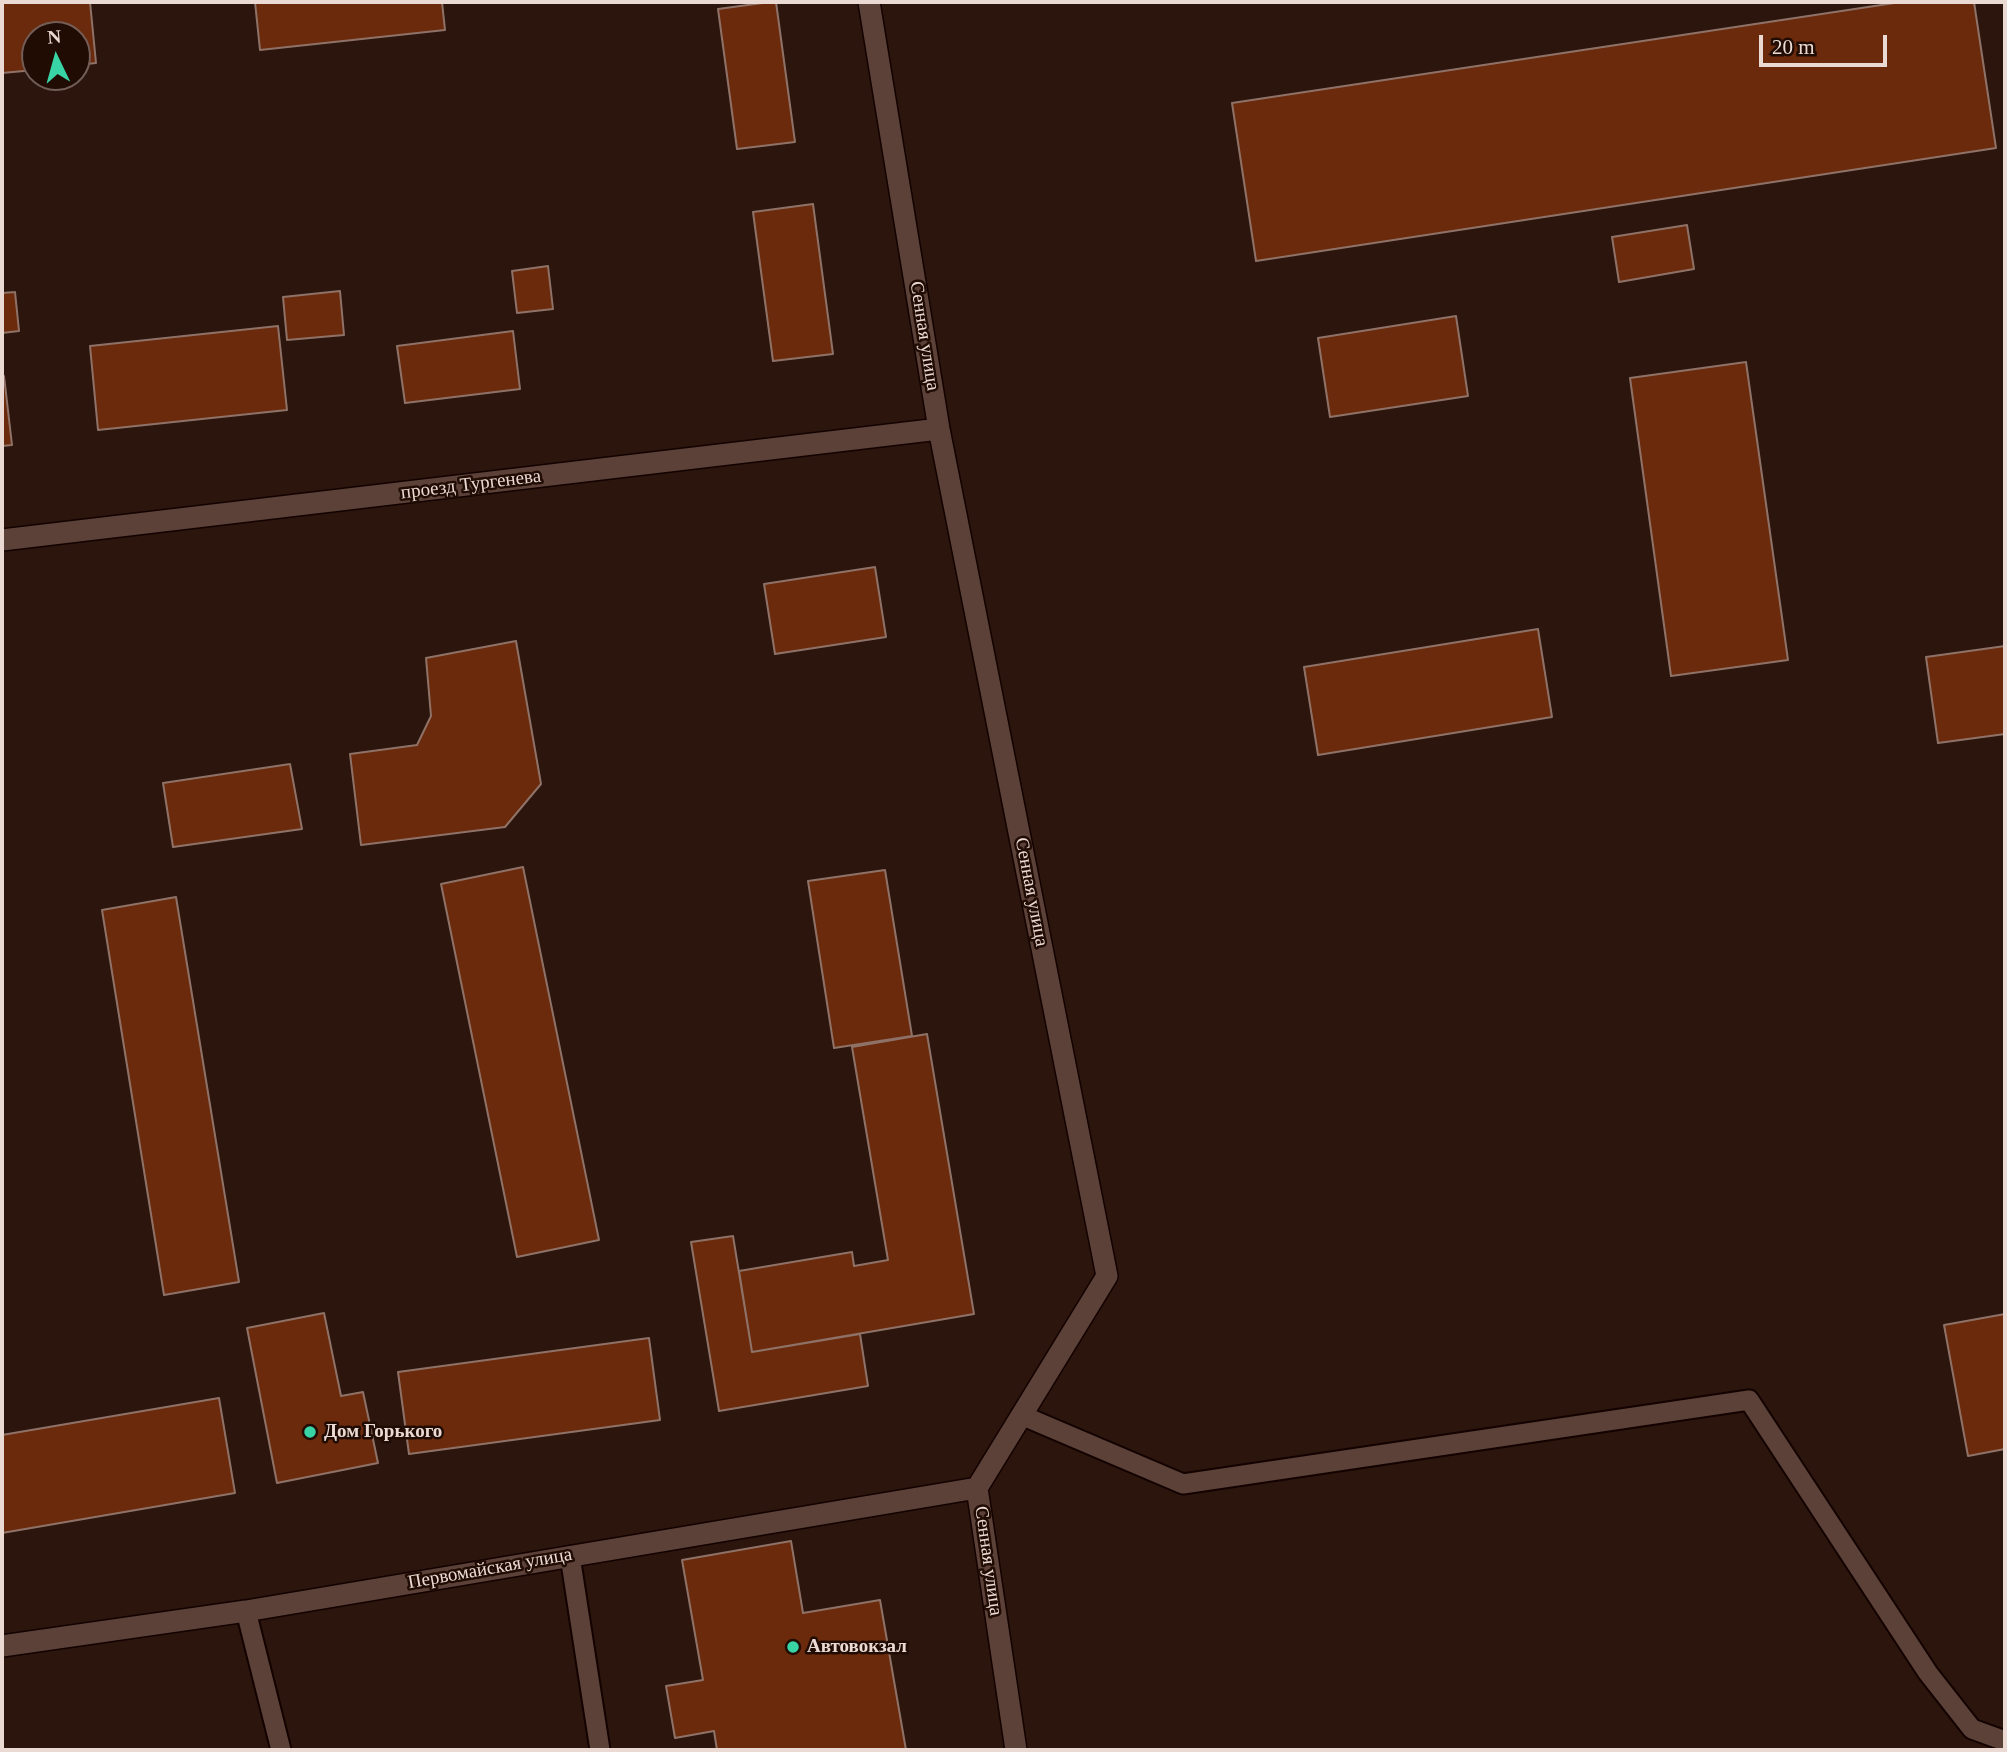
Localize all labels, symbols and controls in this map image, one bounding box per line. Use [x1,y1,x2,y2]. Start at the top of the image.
north arrow [21,21,91,91]
scale bar [1762,21,1890,65]
text: N [47,26,62,48]
text: 20 m [1772,35,1815,59]
street label: Сенная улица [904,280,944,392]
street label: проезд Тургенева [400,465,542,505]
street label: Сенная улица [1009,836,1053,948]
place label: Дом Горького [324,1421,442,1443]
marker: Дом Горького [302,1424,318,1440]
street label: Сенная улица [969,1505,1007,1617]
street label: Первомайская улица [406,1543,574,1595]
place label: Автовокзал [807,1636,907,1658]
marker: Автовокзал [785,1639,801,1655]

